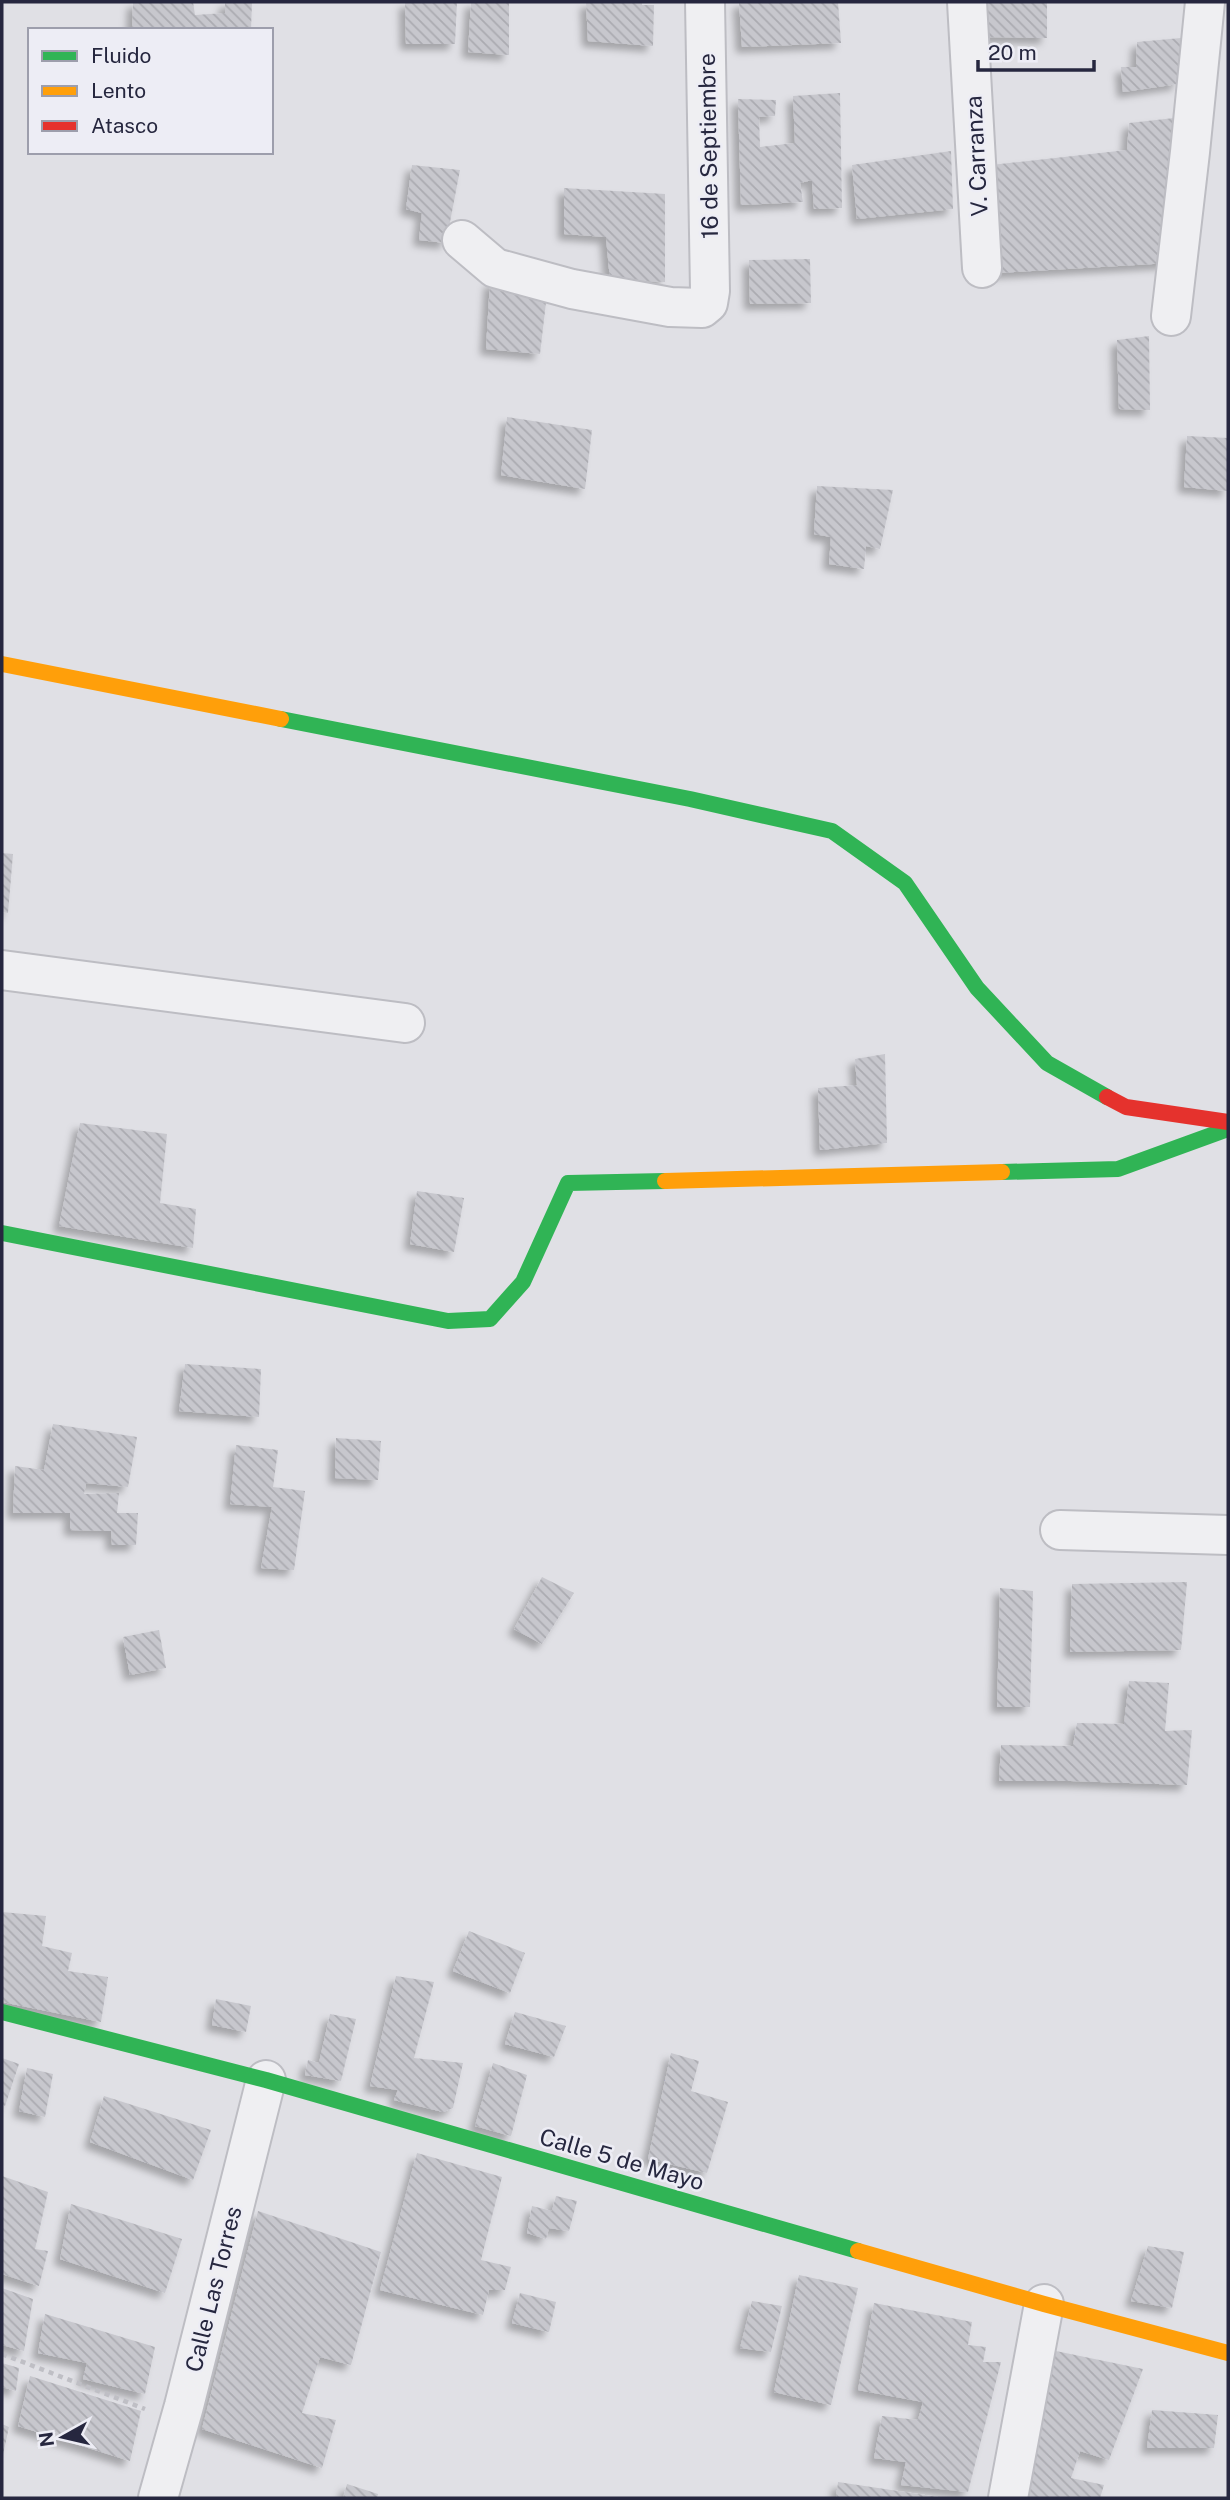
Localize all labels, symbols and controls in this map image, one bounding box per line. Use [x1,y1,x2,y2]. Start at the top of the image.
legend [28,28,273,154]
scale bar [978,28,1094,72]
text: 20 m [988,40,1037,65]
text: Fluido [91,43,151,68]
street label: 16 de Septiembre [693,53,723,239]
text: Lento [91,78,146,103]
street label: V. Carranza [959,95,993,217]
text: Atasco [91,113,158,138]
street label: Calle 5 de Mayo [537,2123,707,2195]
street label: Calle Las Torres [179,2203,247,2375]
north arrow [28,2402,98,2472]
text: N [34,2430,58,2448]

